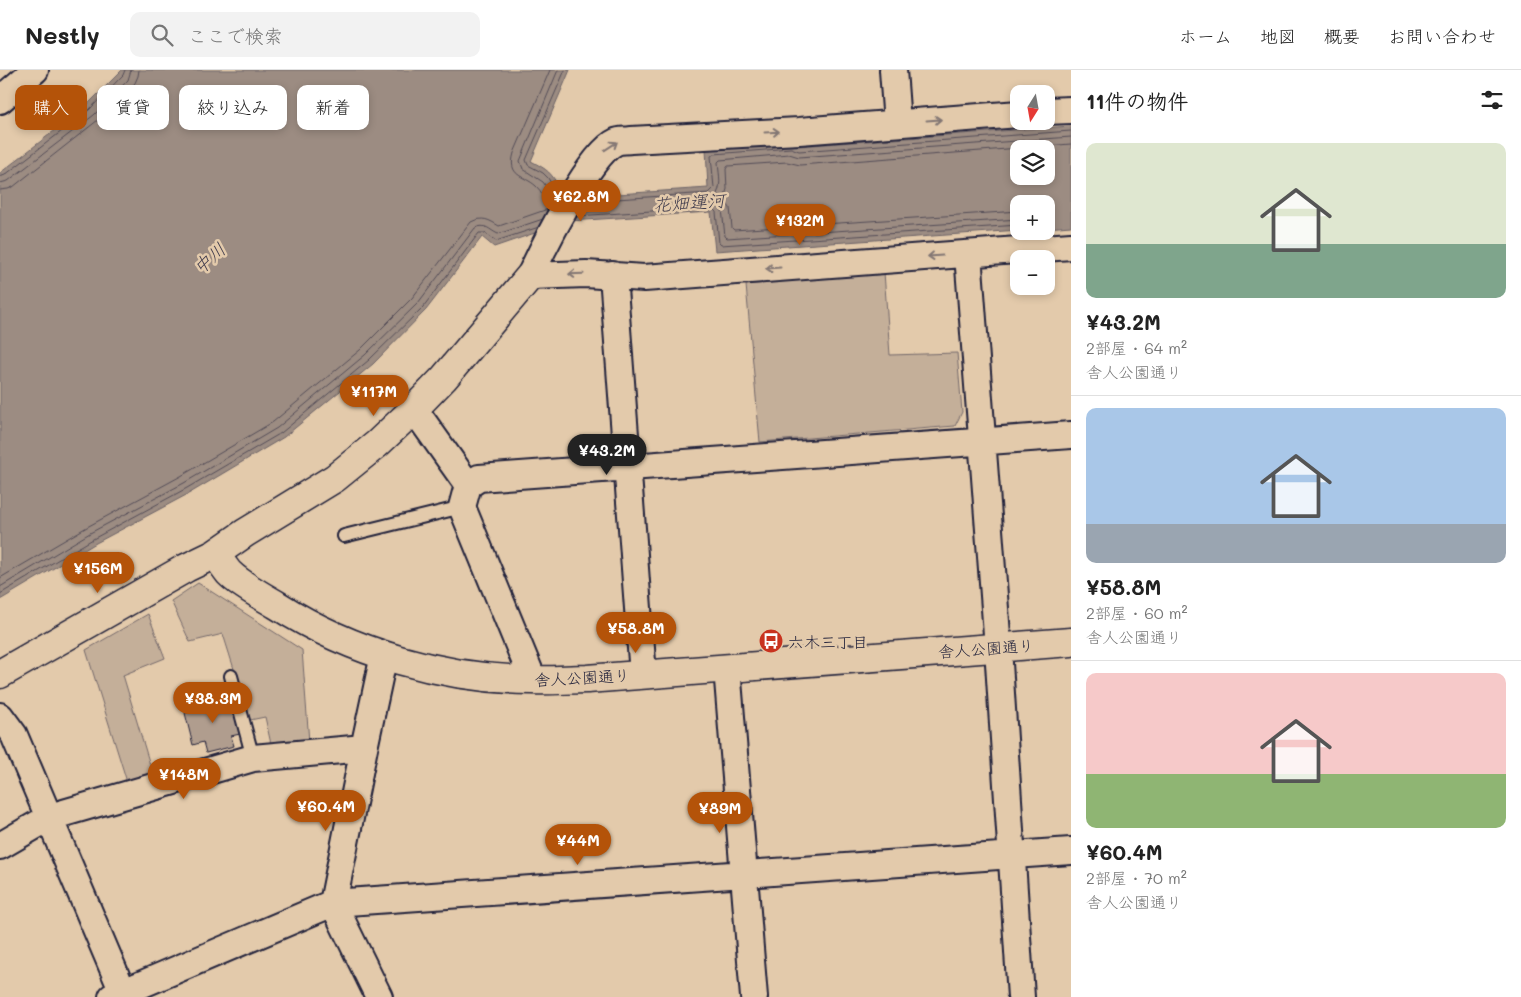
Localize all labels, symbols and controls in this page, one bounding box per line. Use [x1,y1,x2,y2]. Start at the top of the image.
search box [130,12,480,57]
text: Nestly [25,19,100,50]
icon: search [148,21,176,49]
text: ここで検索 [188,23,283,48]
text: ホーム [1179,24,1232,48]
text: 地図 [1260,24,1296,48]
text: 概要 [1324,24,1360,48]
text: お問い合わせ [1388,24,1496,48]
chip: 購入 [15,85,87,130]
chip: 賃貸 [97,85,169,130]
chip: 絞り込み [179,85,287,130]
chip: 新着 [297,85,369,130]
north arrow [1010,85,1055,130]
map controls [1010,85,1055,295]
icon: filters [1478,86,1506,114]
text: 11件の物件 [1086,87,1189,114]
one-way arrow [925,115,941,125]
one-way arrow [763,128,779,137]
button: layers [1010,140,1055,185]
one-way arrow [604,141,618,152]
icon: home [1251,175,1341,265]
pin: ¥62.8M [540,180,622,222]
text: ¥62.8M [553,185,609,206]
water label: 花畑運河 [652,187,729,216]
button: + [1010,195,1055,240]
pin: ¥132M [765,204,835,246]
text: ¥132M [775,209,825,230]
water label: 中川 [188,237,230,279]
button: − [1010,250,1055,295]
one-way arrow [927,252,943,261]
one-way arrow [765,264,781,273]
one-way arrow [568,270,584,279]
text: ¥43.2M [1086,308,1161,335]
text: 2部屋 · 64 m² [1086,337,1187,358]
text: 舎人公園通り [1086,361,1182,382]
pin: ¥117M [339,374,409,417]
text: ¥117M [351,380,397,401]
pin: ¥43.2M [566,434,648,476]
text: ¥43.2M [578,439,636,460]
icon: home [1251,441,1341,531]
pin: ¥156M [63,552,133,594]
text: ¥156M [73,557,123,578]
text: ¥58.8M [1086,573,1162,600]
text: 2部屋 · 60 m² [1086,602,1188,623]
pin: ¥58.8M [595,612,677,654]
text: ¥58.8M [607,617,665,638]
text: 舎人公園通り [1086,626,1182,647]
bus stop icon: 六木三丁目 [758,628,784,654]
place label: 六木三丁目 [788,631,868,652]
street label: 舎人公園通り [937,634,1035,662]
street label: 舎人公園通り [534,664,630,690]
pin: ¥38.3M [172,682,254,724]
text: ¥38.3M [184,687,242,708]
icon: home [1251,706,1341,796]
pin: ¥148M [149,758,219,800]
text: ¥148M [159,763,209,784]
pin: ¥60.4M [285,790,367,832]
pin: ¥89M [690,792,750,834]
text: ¥60.4M [297,795,355,816]
text: ¥89M [699,797,741,818]
pin: ¥44M [548,824,608,866]
text: ¥44M [556,829,600,850]
text: ¥60.4M [1086,838,1163,865]
text: 2部屋 · 70 m² [1086,867,1187,888]
text: 舎人公園通り [1086,891,1182,912]

